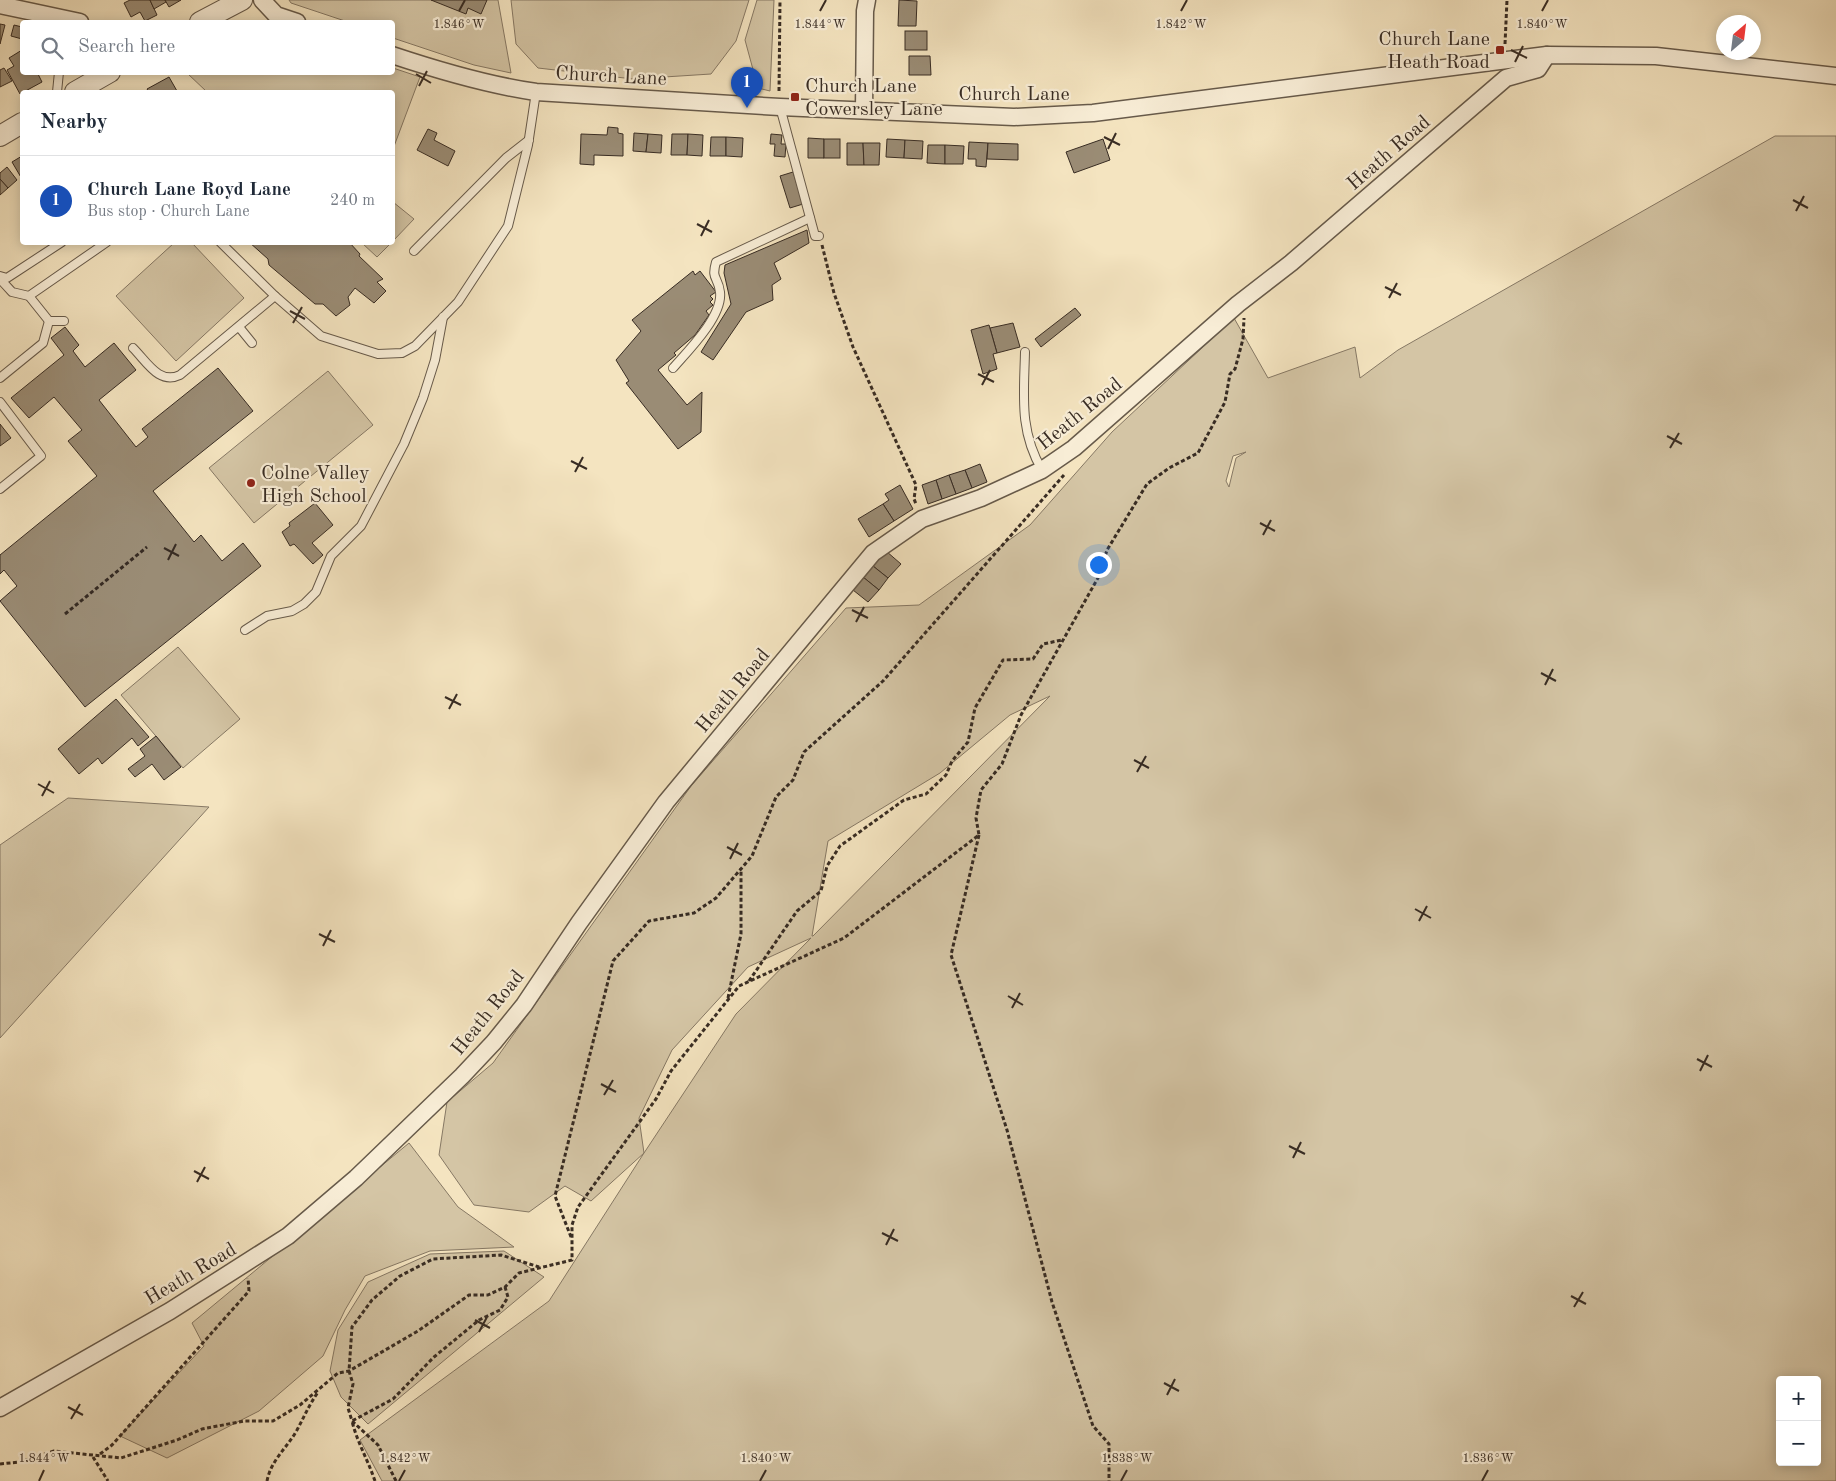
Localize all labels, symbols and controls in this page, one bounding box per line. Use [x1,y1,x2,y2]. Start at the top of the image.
north arrow [1716,15,1761,60]
text: 1.846°W [434,19,485,31]
text: 1.844°W [795,19,846,31]
text: 1.842°W [1156,19,1207,31]
text: 1.840°W [1517,19,1568,31]
search box [20,20,395,75]
place label: Church Lane Heath Road [1378,30,1490,73]
icon: search [38,34,66,62]
text: Search here [78,38,175,57]
marker: Church Lane Heath Road [1494,44,1506,56]
street label: Church Lane [555,64,667,90]
pin: 1 [731,67,763,108]
place label: Church Lane Cowersley Lane [805,77,943,120]
street label: Church Lane [958,85,1070,105]
marker: Church Lane Cowersley Lane [789,91,801,103]
text: Nearby [40,112,108,133]
street label: Heath Road [1344,112,1435,195]
text: Church Lane Royd Lane [87,181,291,200]
text: 1 [51,193,61,209]
text: 240 m [330,193,375,209]
text: Bus stop · Church Lane [87,204,250,220]
street label: Heath Road [1034,374,1127,455]
place label: Colne Valley High School [261,464,370,507]
marker: Colne Valley High School [245,477,257,489]
your location [1086,552,1112,578]
street label: Heath Road [693,645,774,737]
street label: Heath Road [448,967,529,1060]
street label: Heath Road [142,1240,240,1310]
map controls [1776,1376,1821,1466]
button: + [1776,1376,1821,1421]
button: − [1776,1421,1821,1466]
text: 1.844°W [19,1453,70,1465]
text: 1.842°W [380,1453,431,1465]
text: 1.840°W [741,1453,792,1465]
text: 1.838°W [1102,1453,1153,1465]
text: 1.836°W [1463,1453,1514,1465]

